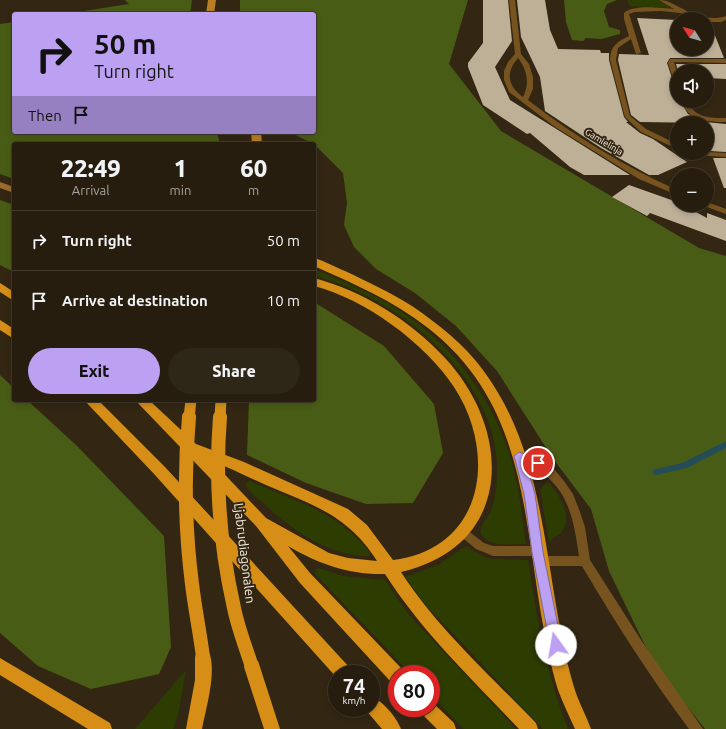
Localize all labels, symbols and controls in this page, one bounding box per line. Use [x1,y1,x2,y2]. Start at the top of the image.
north arrow [670,12,714,56]
map controls [670,12,714,212]
icon: right [28,28,80,80]
text: 50 m [94,28,156,59]
text: Turn right [94,61,174,81]
button: sound [670,64,714,108]
icon: arrive [70,104,92,126]
text: Then [28,107,62,124]
button: + [670,116,714,160]
street label: Gamlelinja [583,127,625,157]
text: 22:49 [61,155,121,182]
text: 1 [174,155,187,182]
text: 60 [240,155,267,182]
button: − [670,168,714,212]
text: Arrival [72,183,110,197]
text: min [170,183,191,197]
text: m [248,183,259,197]
icon: right [28,230,50,252]
text: Turn right [62,232,132,249]
text: 50 m [267,232,300,249]
icon: arrive [28,290,50,312]
text: Arrive at destination [62,292,208,309]
text: 10 m [267,292,300,309]
button: Exit [28,348,160,394]
button: Share [168,348,300,394]
pin [521,446,555,480]
icon: arrive [527,452,549,474]
street label: Ljabrudiagonalen [232,502,258,604]
position arrow [535,624,577,666]
speed limit sign: 80 [388,665,440,717]
text: 74 [343,674,365,697]
text: km/h [342,695,366,706]

